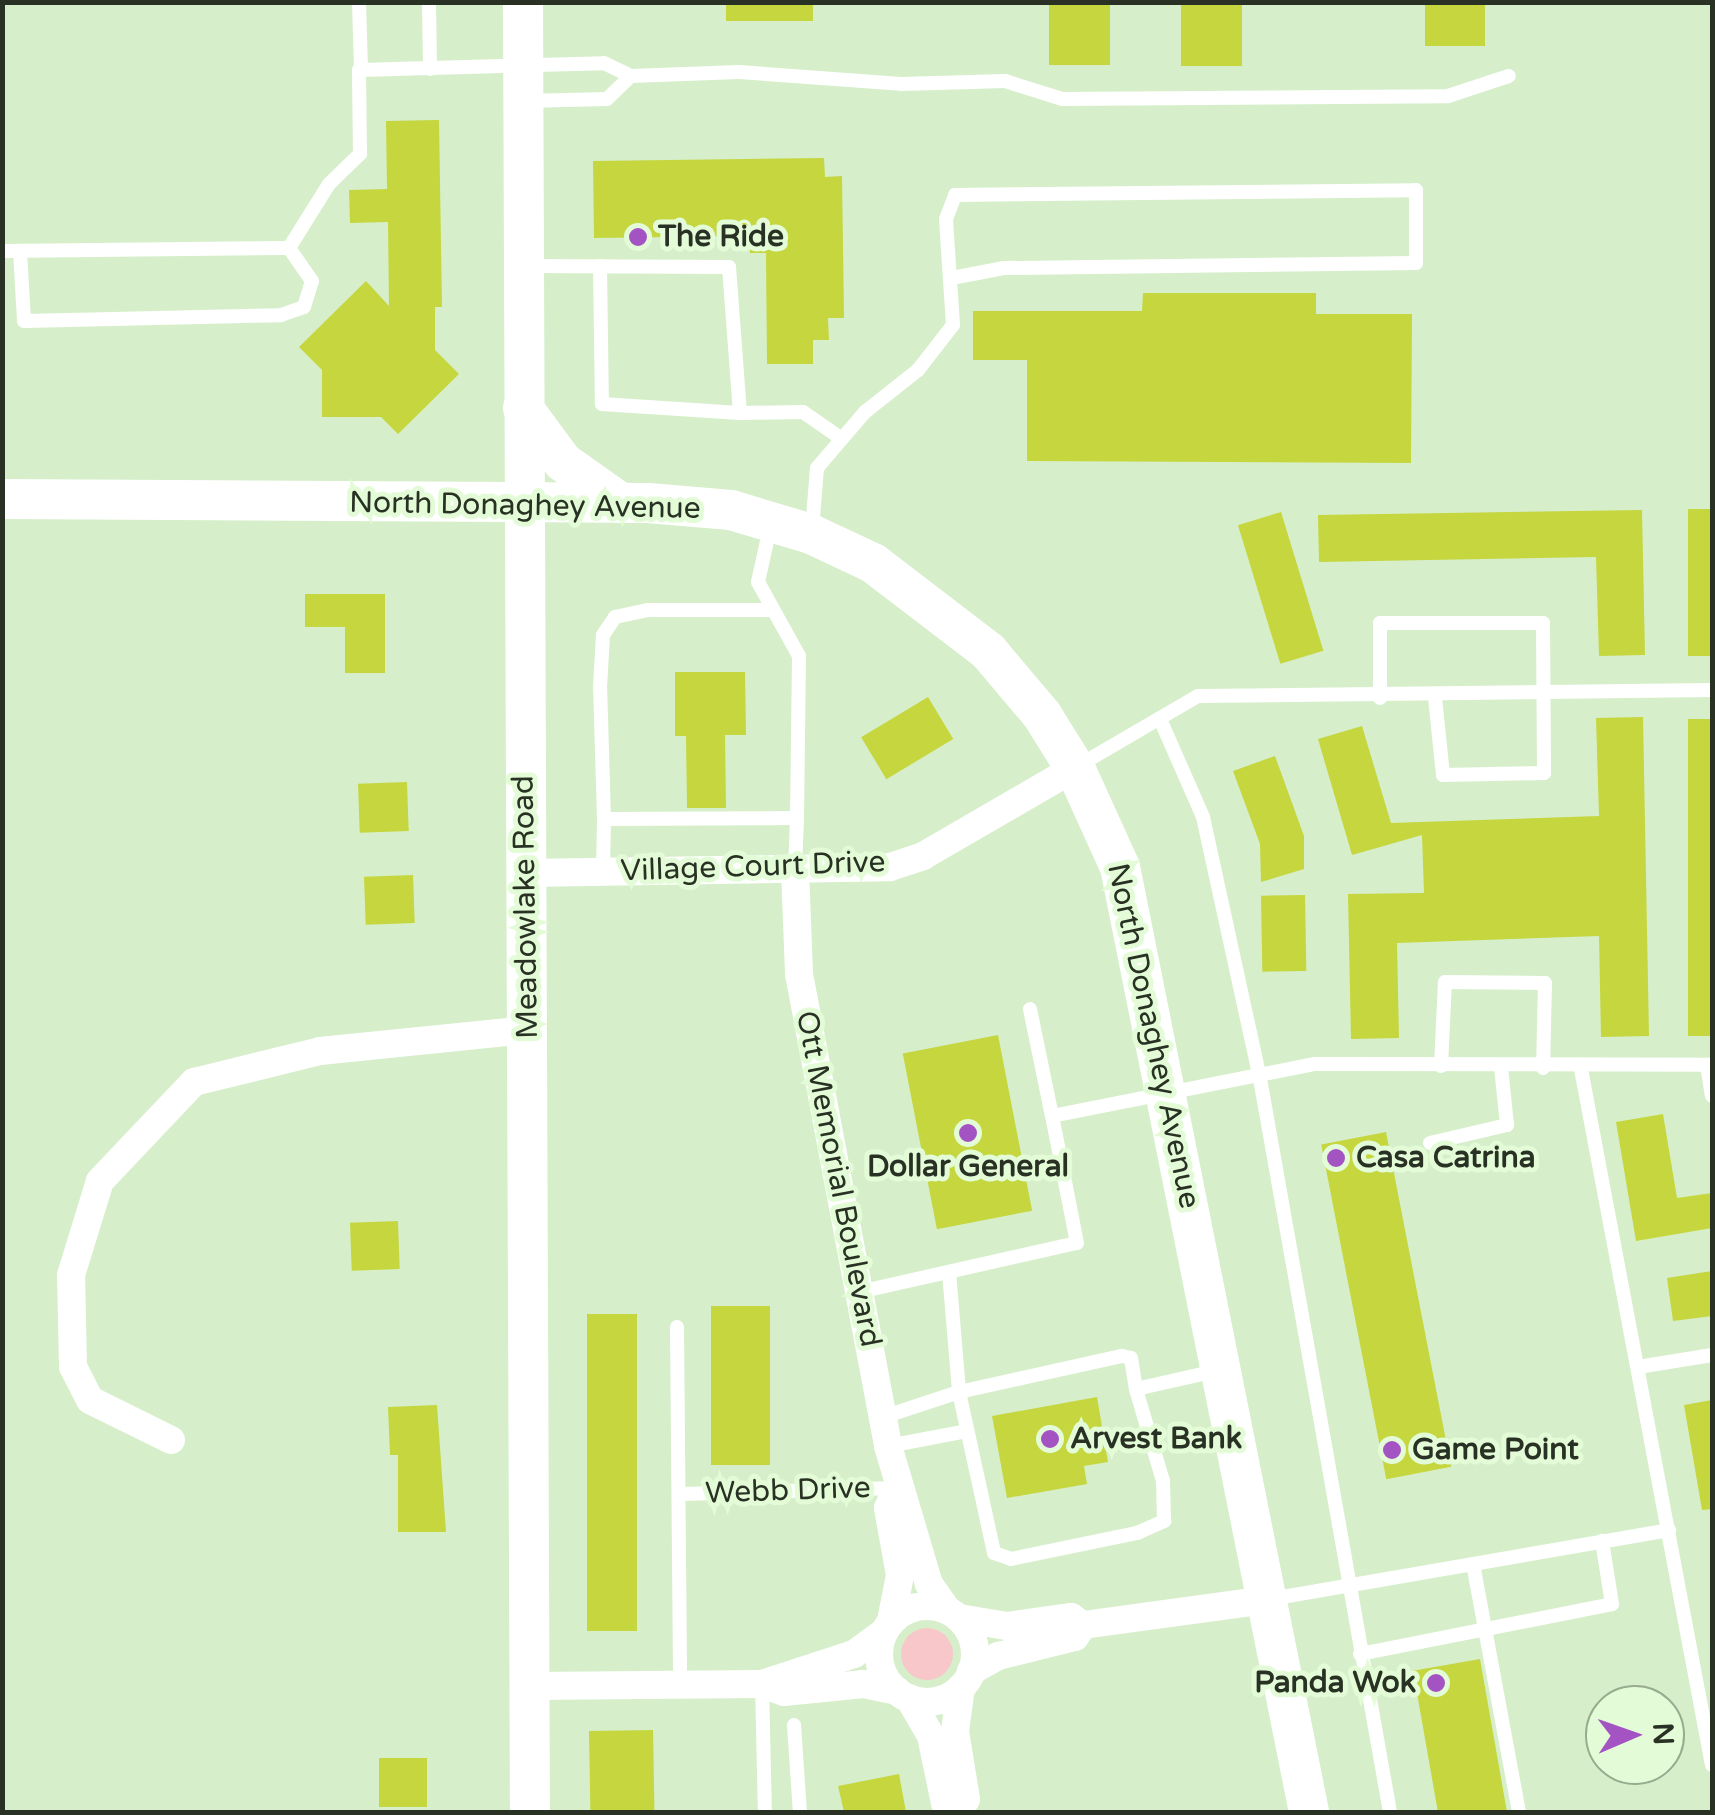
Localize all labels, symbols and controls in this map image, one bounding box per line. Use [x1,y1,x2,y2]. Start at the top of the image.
place label: The Ride [658,219,784,255]
marker: The Ride [627,226,649,248]
street label: North Donaghey Avenue [349,485,701,527]
street label: Meadowlake Road [506,775,546,1039]
street label: Village Court Drive [620,844,886,890]
street label: North Donaghey Avenue [1099,860,1207,1212]
street label: Ott Memorial Boulevard [788,1008,888,1350]
marker: Dollar General [957,1122,979,1144]
place label: Casa Catrina [1356,1140,1536,1176]
marker: Casa Catrina [1325,1147,1347,1169]
place label: Dollar General [867,1149,1069,1185]
place label: Arvest Bank [1070,1421,1242,1457]
marker: Arvest Bank [1039,1428,1061,1450]
place label: Game Point [1412,1432,1579,1468]
marker: Game Point [1381,1439,1403,1461]
street label: Webb Drive [705,1470,871,1512]
place label: Panda Wok [1254,1665,1416,1701]
marker: Panda Wok [1425,1672,1447,1694]
north arrow [1585,1685,1685,1785]
text: N [1646,1722,1680,1746]

